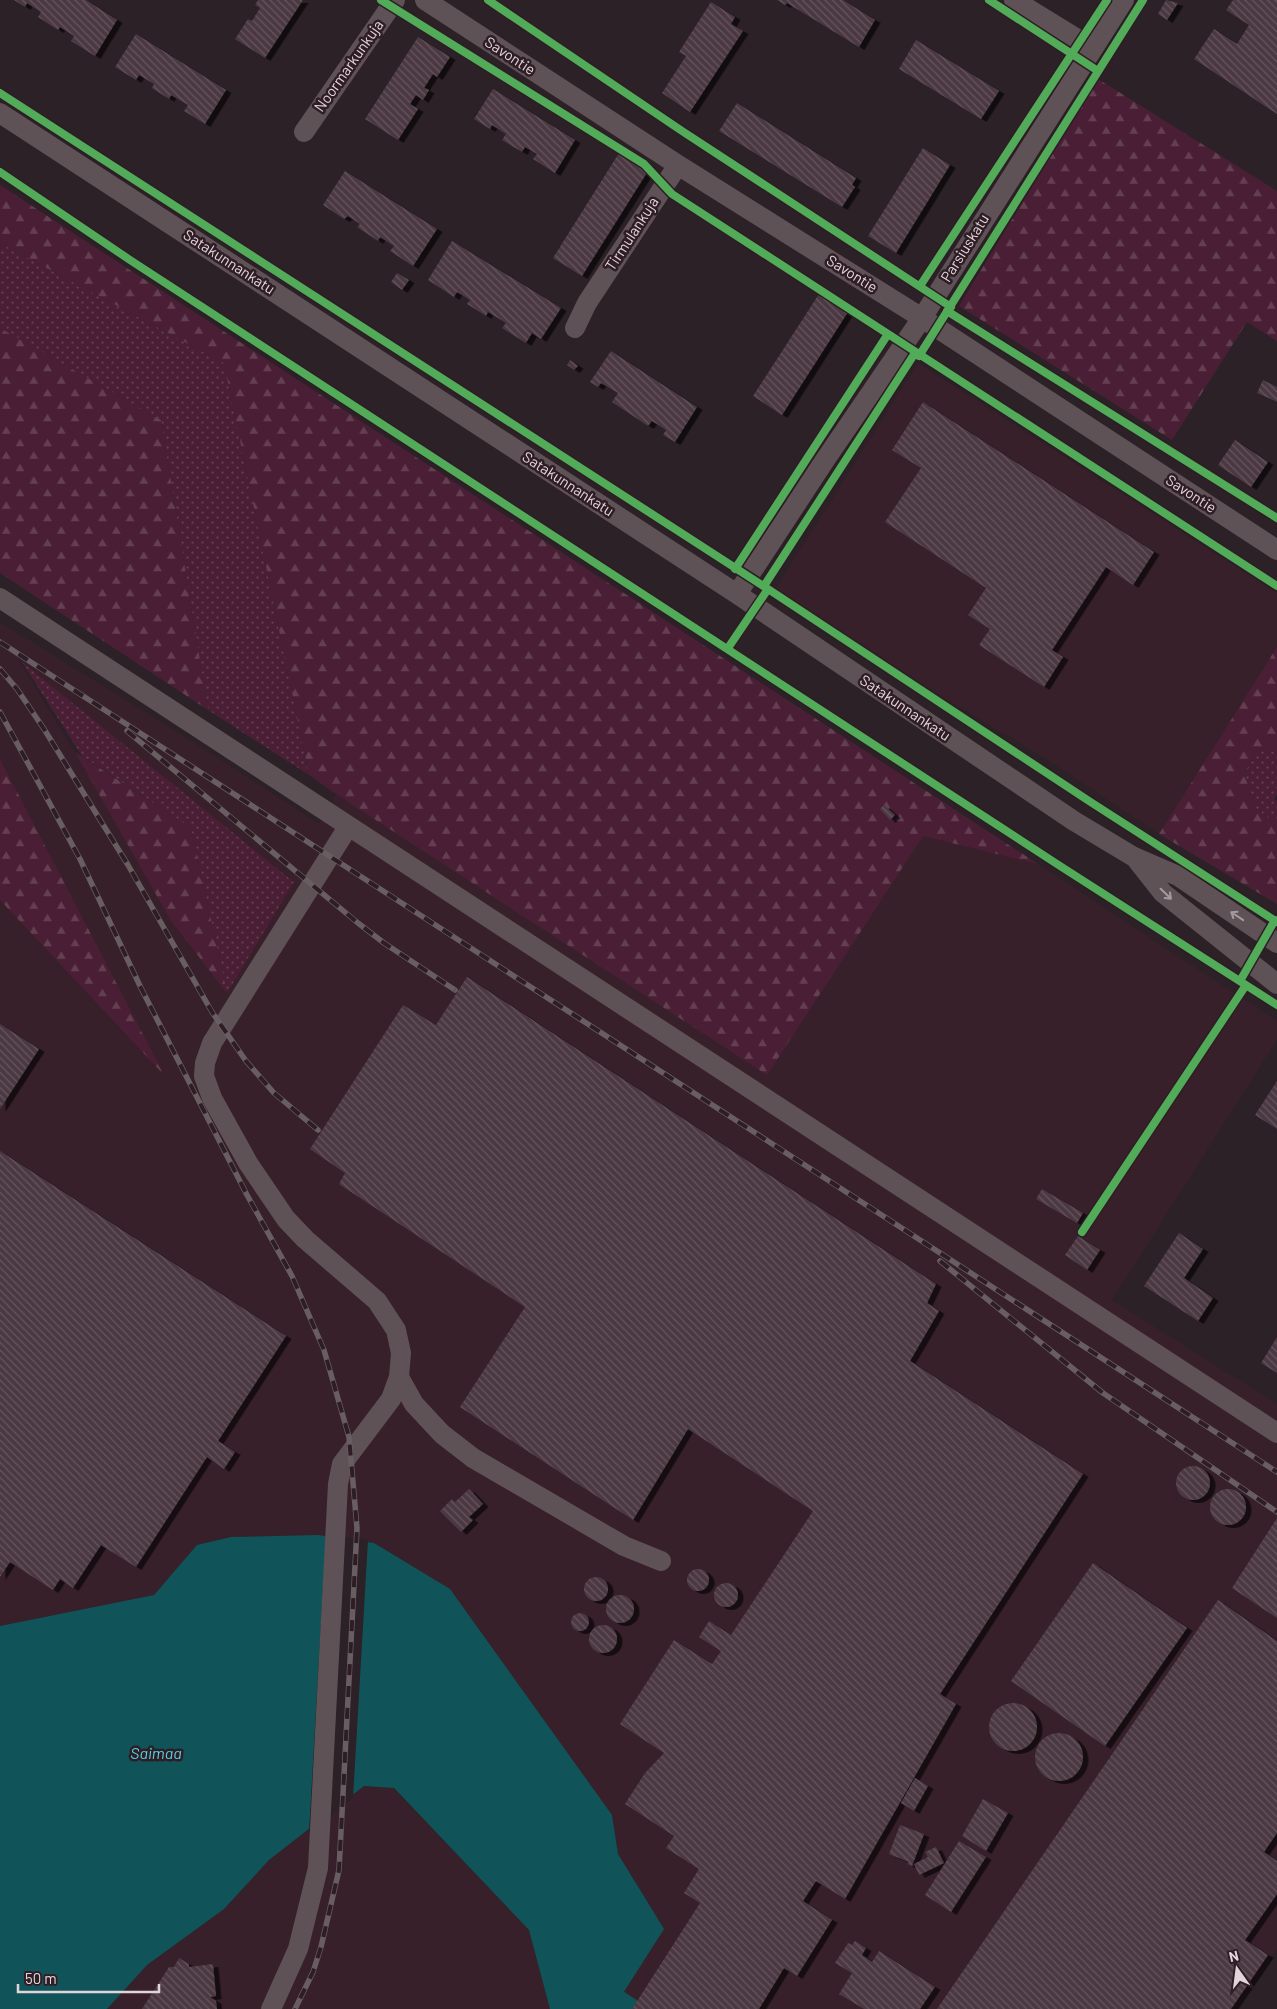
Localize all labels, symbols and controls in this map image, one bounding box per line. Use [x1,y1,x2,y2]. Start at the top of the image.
street label: Noormarkunkuja [310,16,387,115]
street label: Savontie [482,32,539,78]
street label: Tirmulankuja [601,193,662,274]
street label: Parsiuskatu [936,210,992,285]
street label: Satakunnankatu [180,225,279,297]
street label: Savontie [824,250,881,296]
street label: Satakunnankatu [519,447,618,519]
street label: Savontie [1163,470,1220,516]
street label: Satakunnankatu [857,670,954,744]
one-way arrow [1159,888,1172,900]
one-way arrow [1230,911,1244,921]
water label: Saimaa [130,1743,182,1762]
north arrow [1212,1944,1262,1994]
text: N [1227,1947,1240,1965]
scale bar [18,1962,159,1994]
text: 50 m [25,1969,57,1987]

